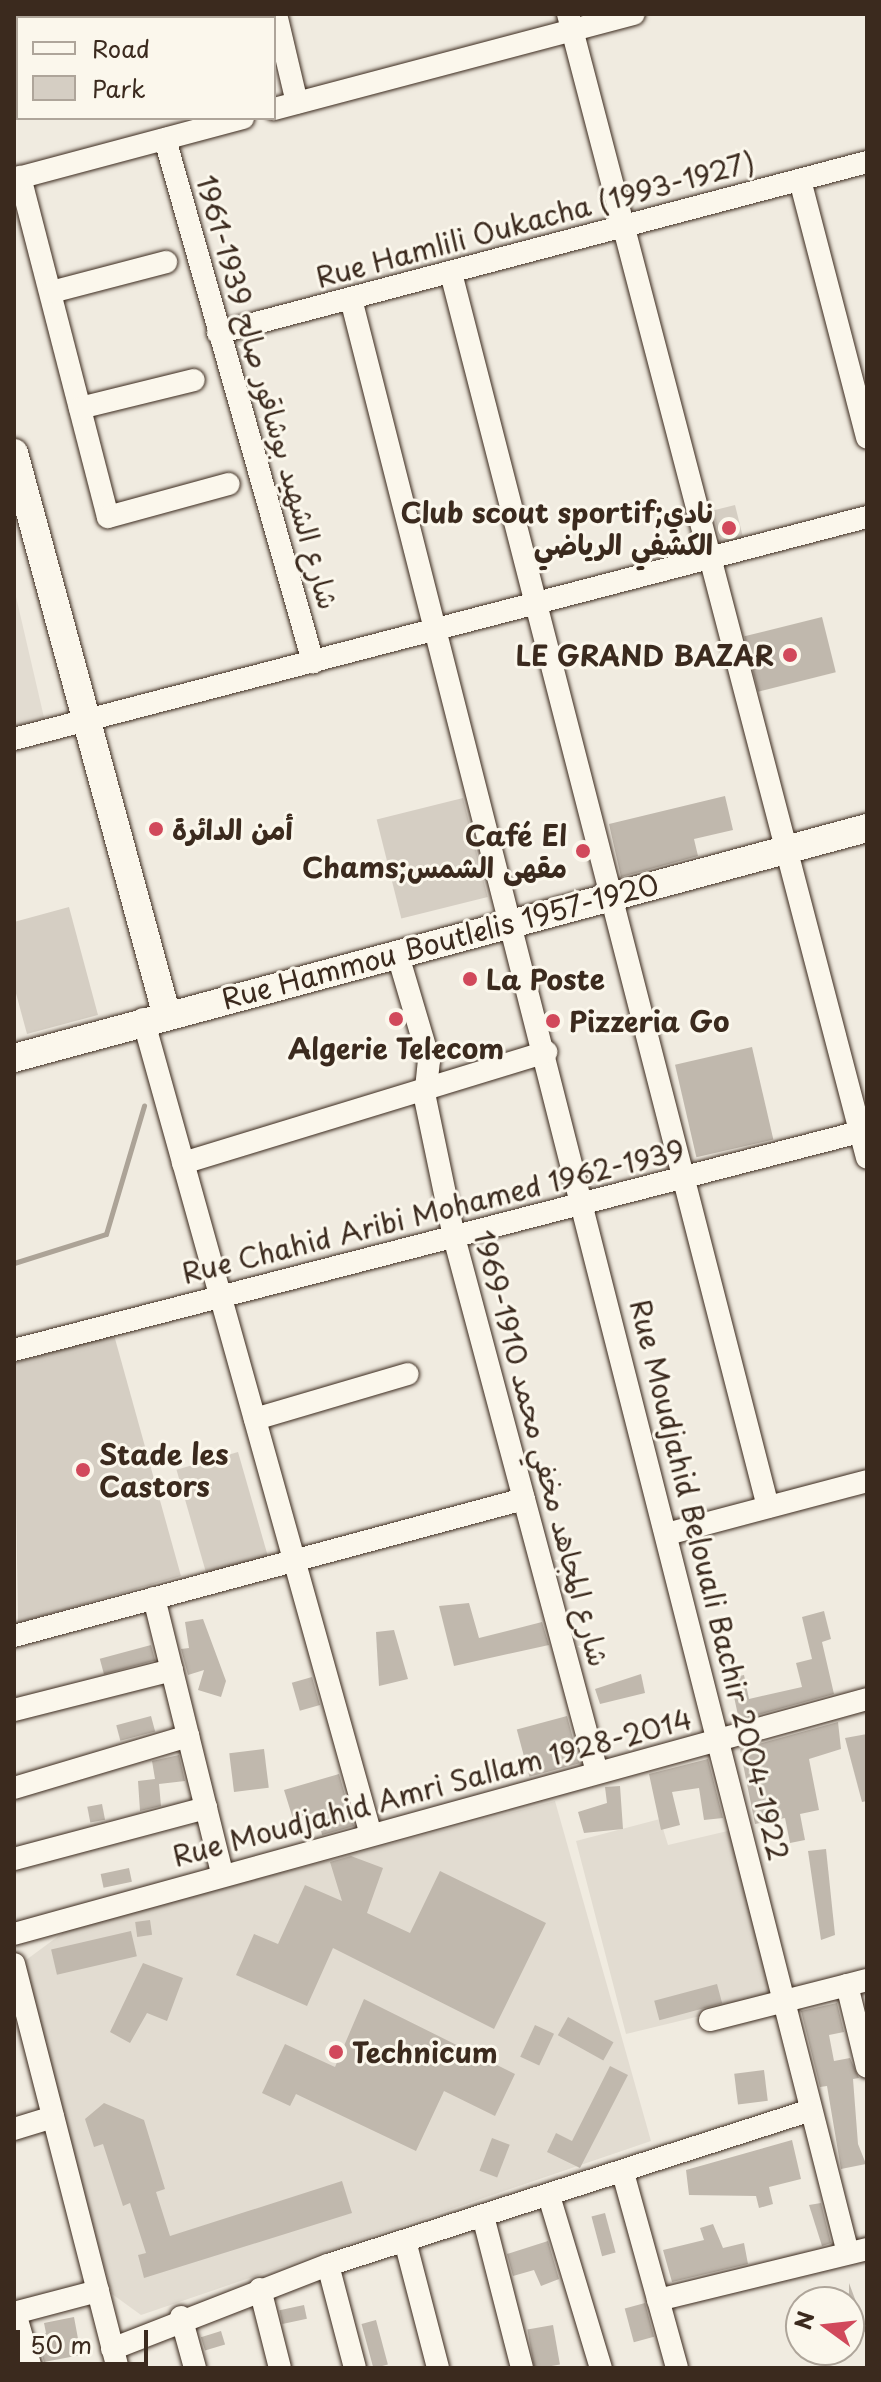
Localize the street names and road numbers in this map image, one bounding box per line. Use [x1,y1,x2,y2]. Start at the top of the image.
street label: Rue Hamlili Oukacha (1993-1927) [310,144,760,294]
street label: شارع الشهيد بوشاقور صالح 1939-1961 [190,171,346,613]
street label: Rue Hammou Boutlelis 1957-1920 [217,866,663,1016]
street label: Rue Chahid Aribi Mohamed 1962-1939 [176,1132,690,1290]
street label: شارع المجاهد مخفي محمد 1910-1969 [467,1226,617,1670]
street label: Rue Moudjahid Belouali Bachir 2004-1922 [624,1295,796,1865]
street label: Rue Moudjahid Amri Sallam 1928-2014 [168,1701,696,1873]

